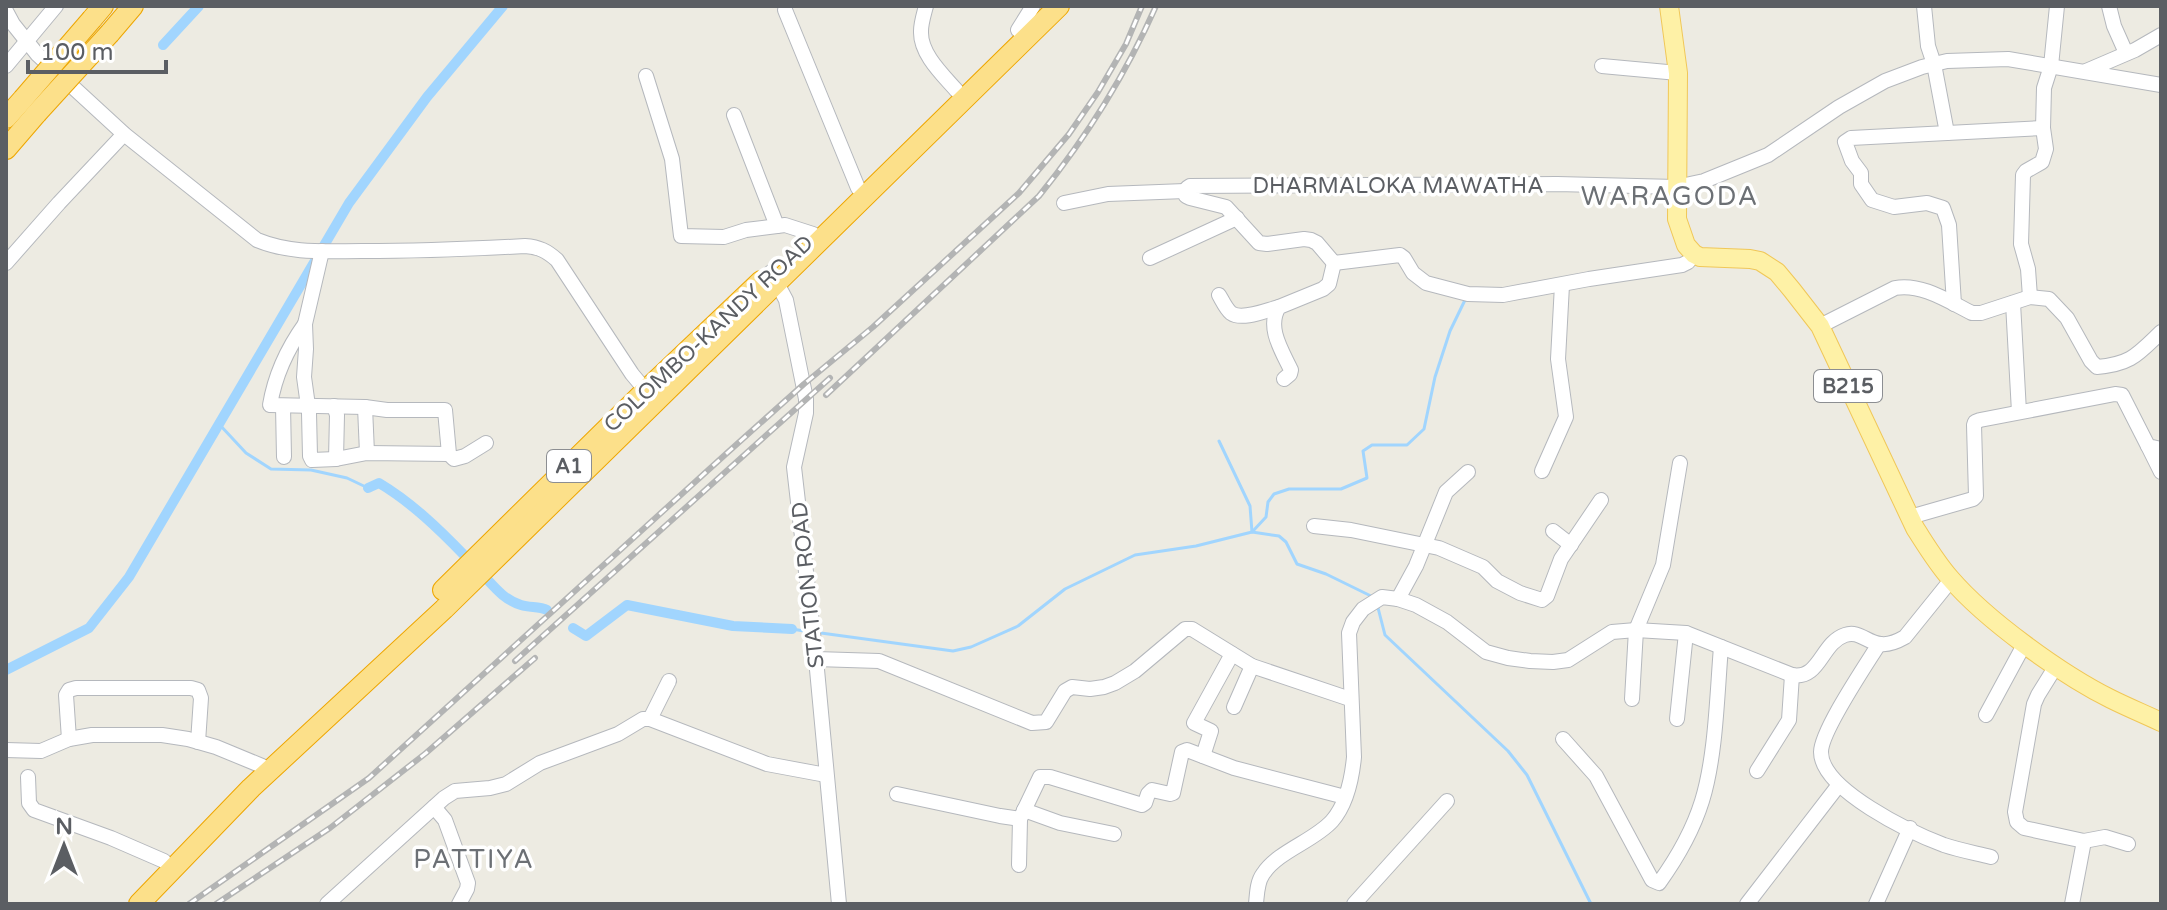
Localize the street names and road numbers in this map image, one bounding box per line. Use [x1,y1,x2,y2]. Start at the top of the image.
street label: DHARMALOKA MAWATHA [1252,173,1544,199]
street label: COLOMBO-KANDY ROAD [599,230,819,438]
road number: B215 [1814,370,1882,402]
road number: A1 [547,450,591,482]
street label: STATION ROAD [786,501,830,669]

